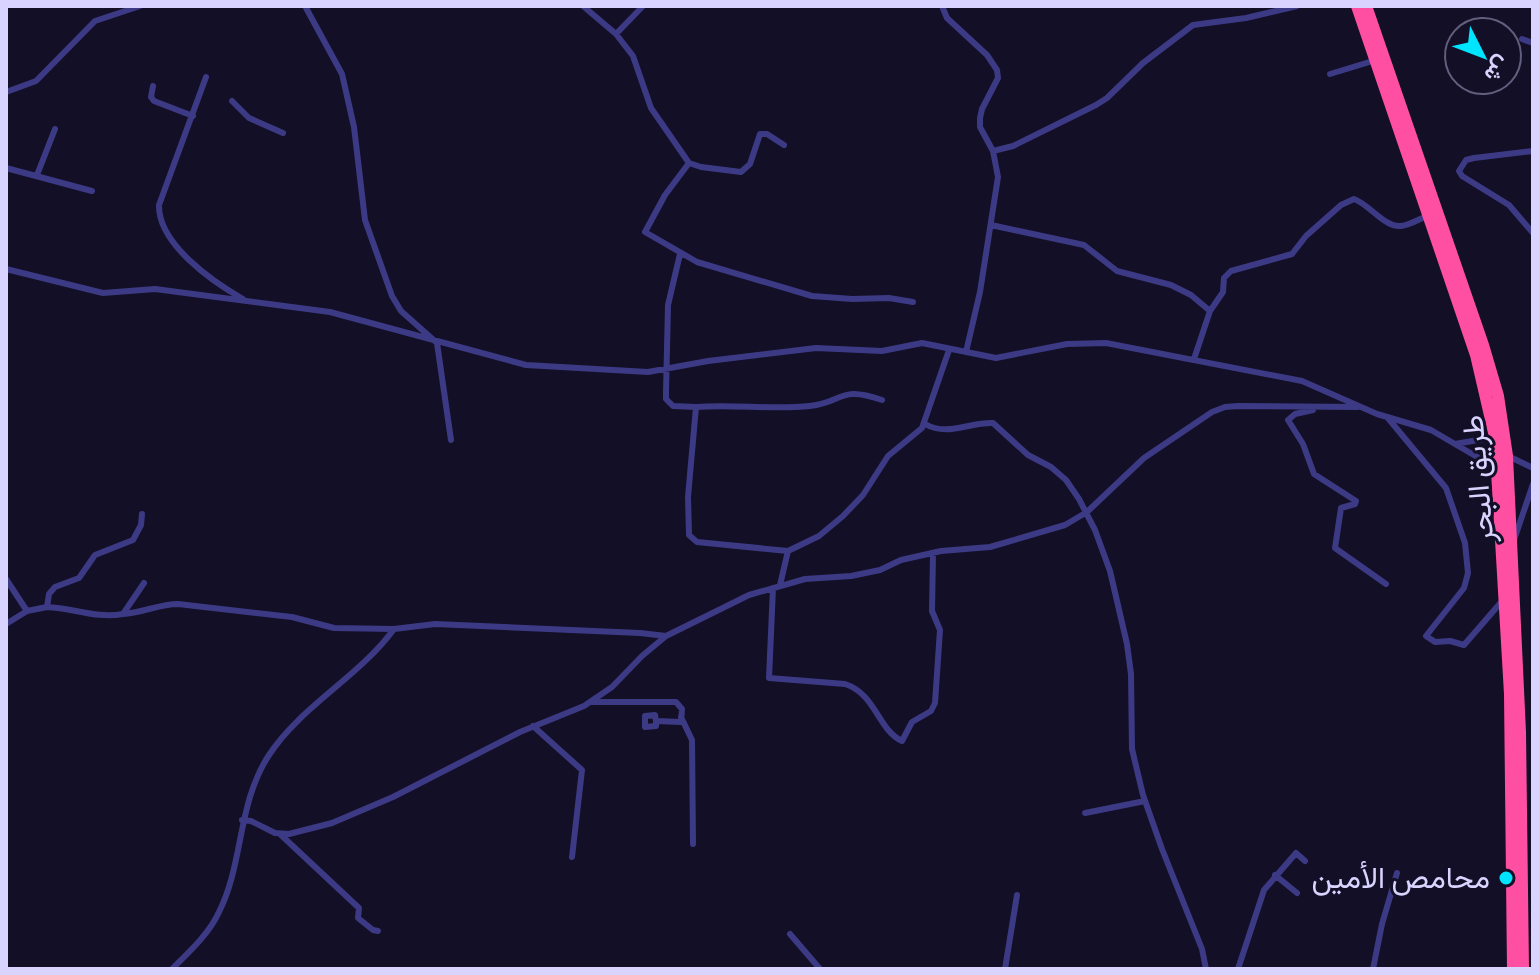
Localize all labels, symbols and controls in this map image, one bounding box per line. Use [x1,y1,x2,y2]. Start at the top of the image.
north arrow [1443,16,1523,96]
text: ش [1476,48,1519,91]
street label: طريق البحر [1449,413,1506,546]
place label: محامص الأمين [1311,854,1490,900]
marker: محامص الأمين [1497,869,1515,887]

